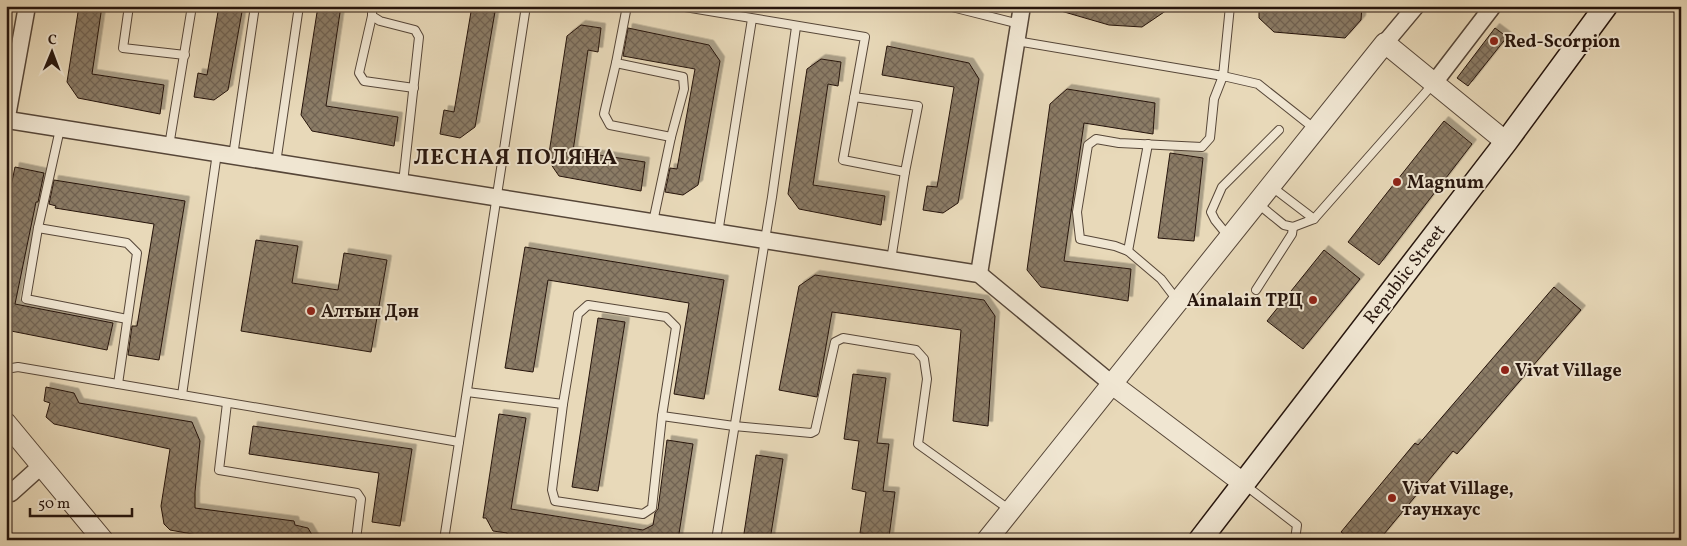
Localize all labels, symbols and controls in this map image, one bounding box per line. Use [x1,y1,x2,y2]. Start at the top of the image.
north arrow [28,28,78,78]
place label: Red-Scorpion [1504,30,1620,55]
text: С [48,31,57,50]
marker: Red-Scorpion [1488,35,1500,47]
district label: ЛЕСНАЯ ПОЛЯНА [414,143,618,174]
place label: Magnum [1407,171,1484,196]
marker: Magnum [1391,176,1403,188]
street label: Republic Street [1358,220,1452,330]
place label: Ainalain ТРЦ [1187,289,1303,314]
marker: Ainalain ТРЦ [1307,294,1319,306]
place label: Алтын Дән [321,300,419,325]
marker: Алтын Дән [305,305,317,317]
place label: Vivat Village [1515,359,1622,384]
marker: Vivat Village [1499,364,1511,376]
place label: Vivat Village, таунхаус [1402,477,1514,523]
scale bar [30,486,132,518]
marker: Vivat Village, таунхаус [1386,492,1398,504]
text: 50 m [38,494,70,515]

